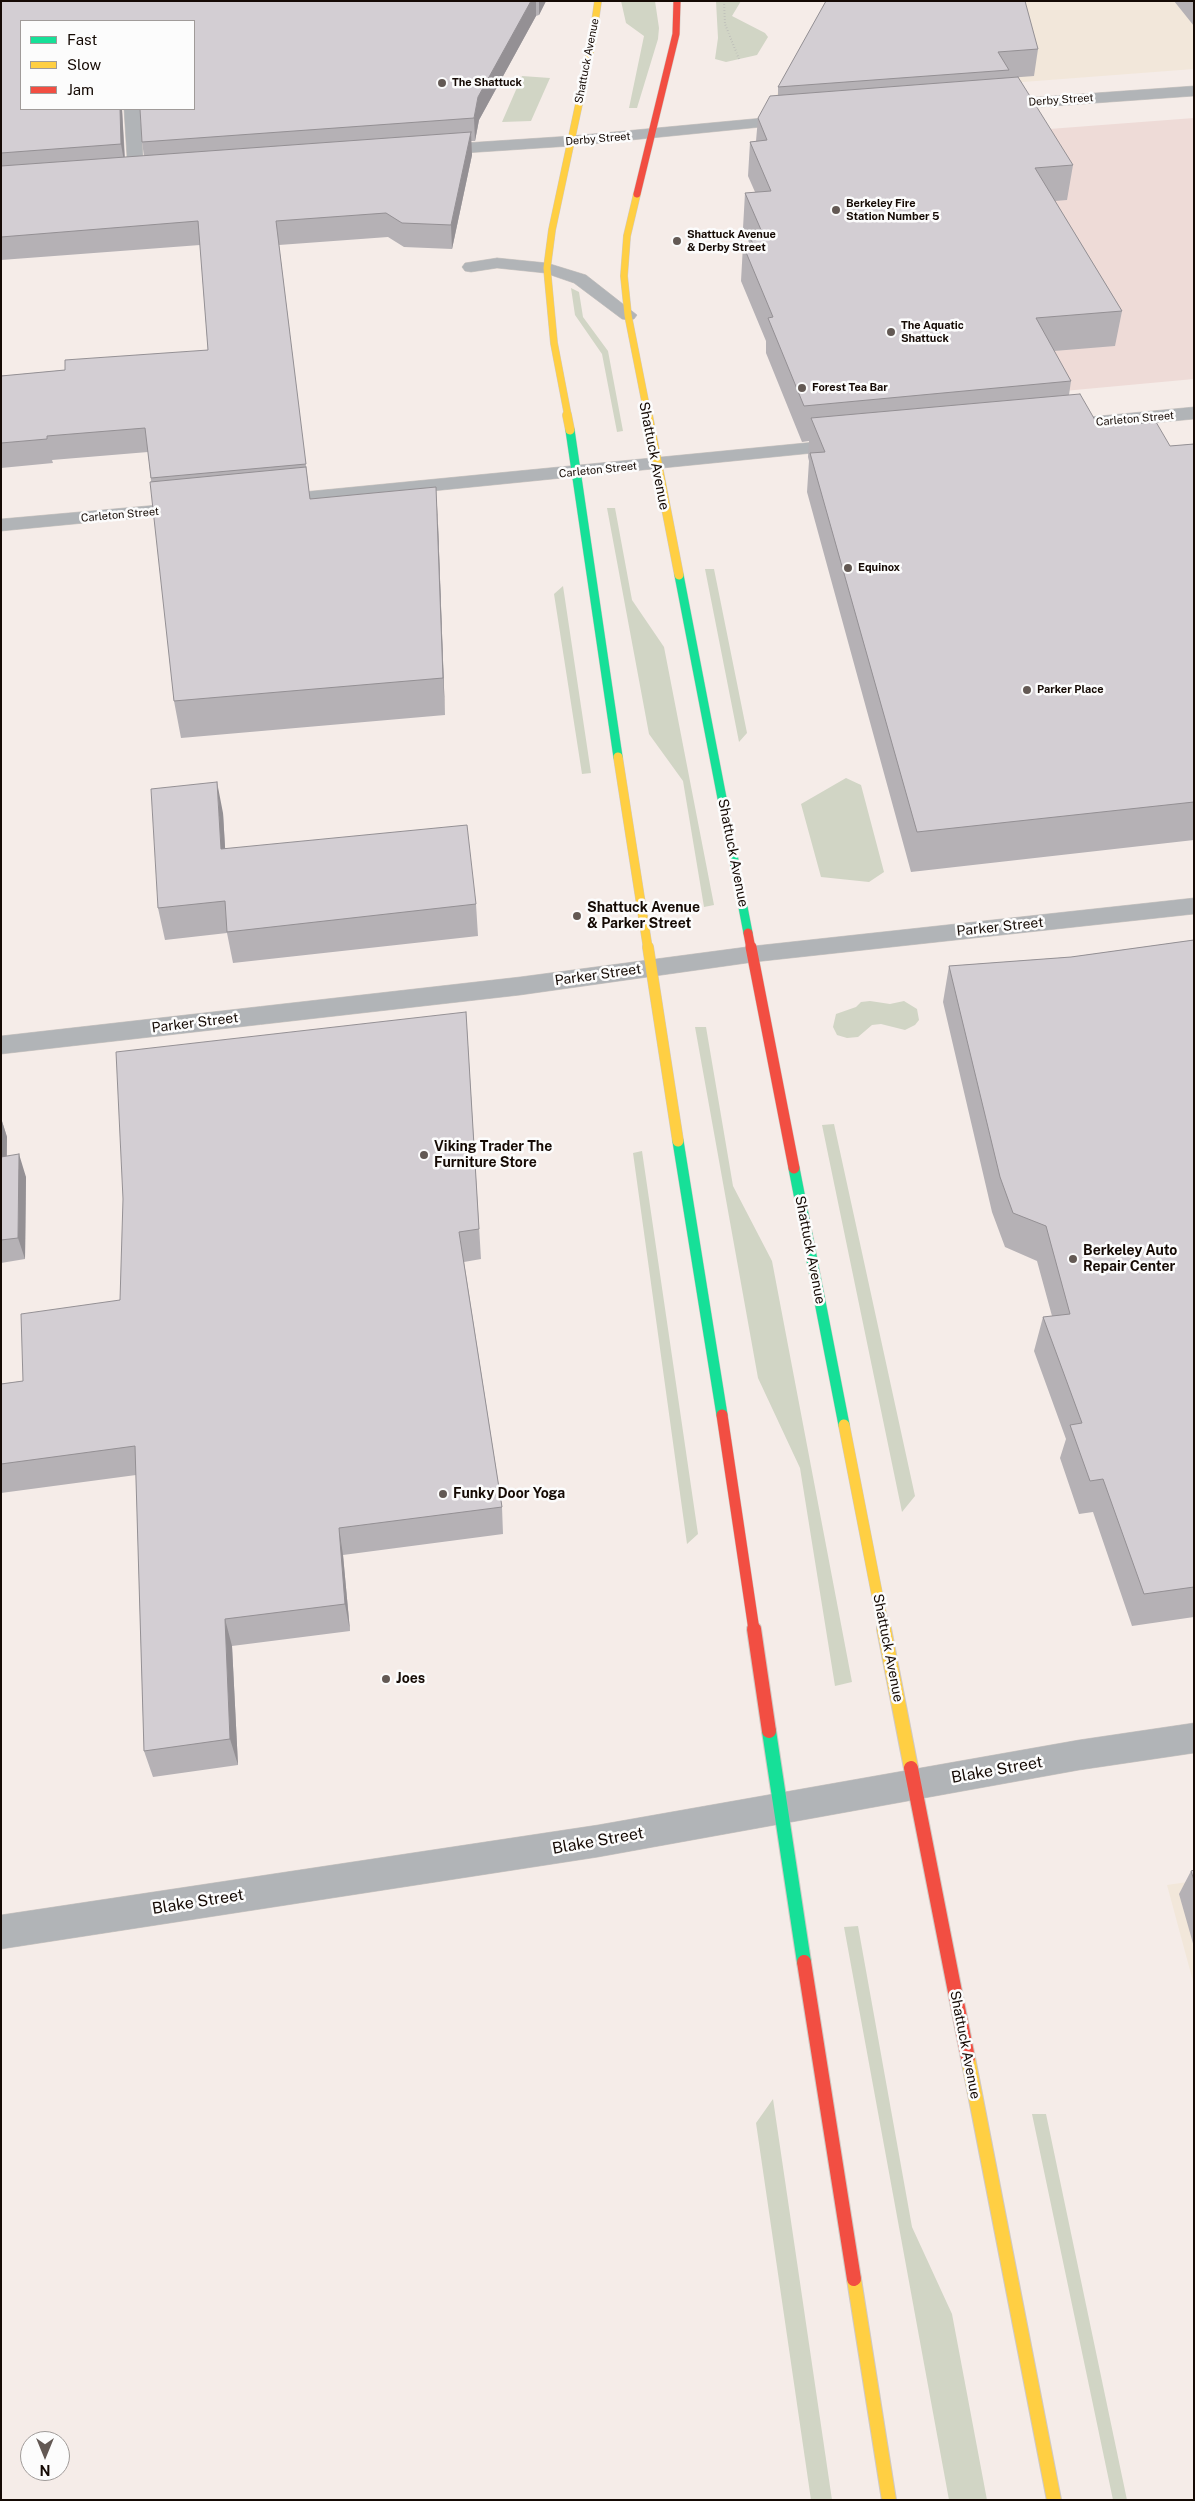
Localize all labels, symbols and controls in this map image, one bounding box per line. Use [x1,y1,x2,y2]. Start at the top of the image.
street label: Shattuck Avenue [572,17,602,105]
legend [20,20,195,110]
text: Fast [67,31,97,48]
text: Slow [67,56,101,73]
place label: The Shattuck [452,76,522,90]
marker: The Shattuck [436,77,448,89]
text: Jam [67,81,94,98]
street label: Derby Street [1028,91,1094,109]
street label: Derby Street [565,130,631,148]
place label: Berkeley Fire Station Number 5 [846,197,939,223]
marker: Berkeley Fire Station Number 5 [830,204,842,216]
place label: Shattuck Avenue & Derby Street [687,228,776,254]
marker: Shattuck Avenue & Derby Street [671,235,683,247]
place label: The Aquatic Shattuck [901,319,964,345]
marker: The Aquatic Shattuck [885,326,897,338]
place label: Forest Tea Bar [812,381,888,395]
marker: Forest Tea Bar [796,382,808,394]
street label: Shattuck Avenue [635,400,673,512]
street label: Carleton Street [1095,409,1175,429]
street label: Carleton Street [558,459,638,481]
street label: Carleton Street [80,505,160,525]
place label: Equinox [858,561,900,575]
marker: Equinox [842,562,854,574]
place label: Parker Place [1037,683,1104,697]
marker: Parker Place [1021,684,1033,696]
street label: Shattuck Avenue [714,797,752,909]
place label: Shattuck Avenue & Parker Street [587,900,700,932]
marker: Shattuck Avenue & Parker Street [571,910,583,922]
street label: Parker Street [956,914,1044,940]
street label: Parker Street [554,961,642,989]
street label: Parker Street [151,1009,239,1037]
place label: Viking Trader The Furniture Store [434,1139,552,1172]
marker: Viking Trader The Furniture Store [418,1149,430,1161]
street label: Shattuck Avenue [791,1194,829,1306]
place label: Berkeley Auto Repair Center [1083,1243,1177,1276]
marker: Berkeley Auto Repair Center [1067,1253,1079,1265]
place label: Funky Door Yoga [453,1486,565,1502]
marker: Funky Door Yoga [437,1488,449,1500]
street label: Shattuck Avenue [869,1592,907,1704]
place label: Joes [396,1671,425,1687]
marker: Joes [380,1673,392,1685]
street label: Blake Street [950,1753,1044,1787]
street label: Blake Street [551,1824,645,1858]
street label: Blake Street [151,1885,245,1919]
street label: Shattuck Avenue [946,1989,984,2101]
north arrow [20,2431,70,2481]
text: N [40,2462,50,2478]

